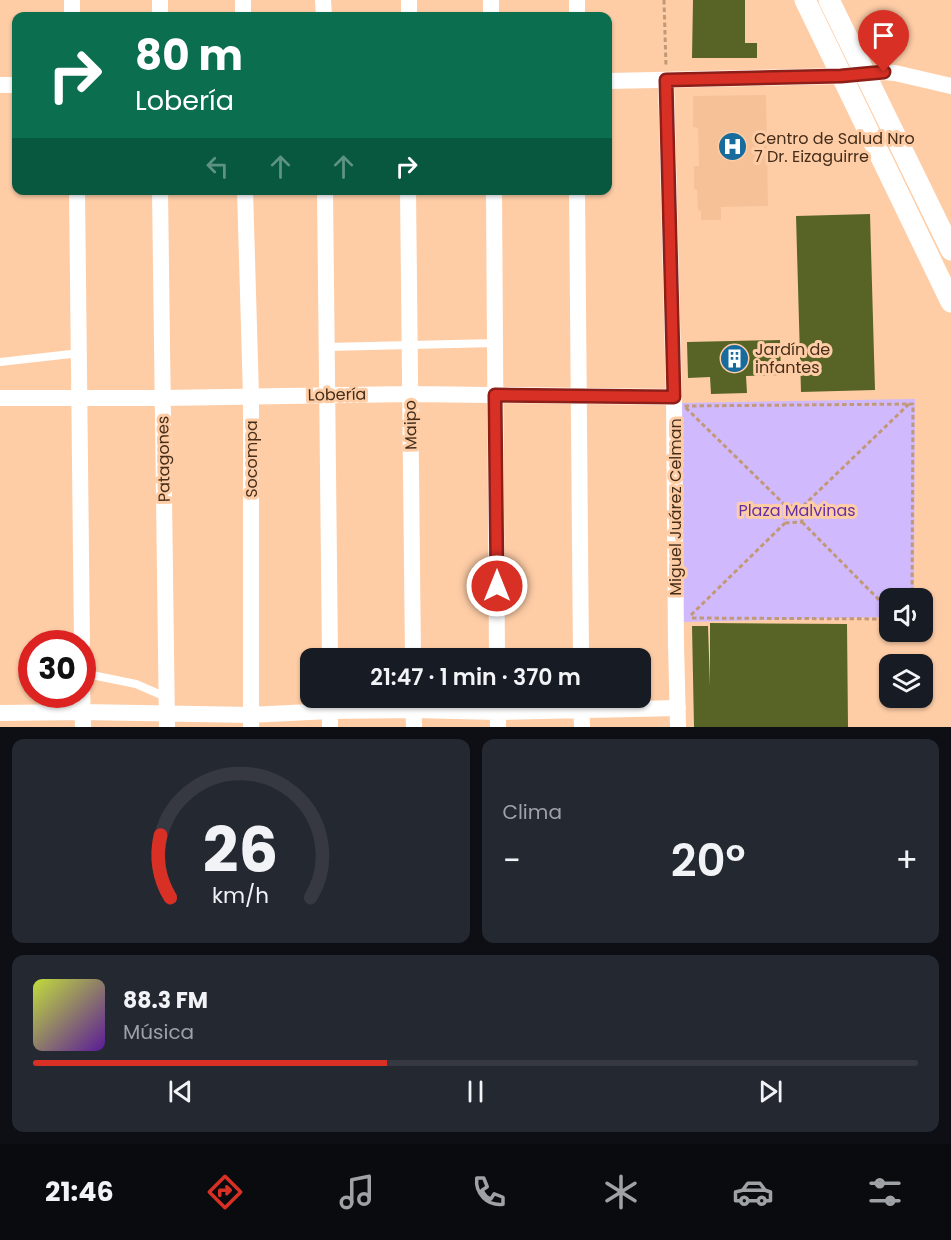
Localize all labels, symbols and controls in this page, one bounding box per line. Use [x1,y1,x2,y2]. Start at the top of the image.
pin [858,10,909,72]
icon: arrive [867,19,900,52]
text: 80 m [135,26,243,85]
icon: right [36,36,114,114]
text: Lobería [135,82,234,119]
place label: Centro de Salud Nro 7 Dr. Eizaguirre [754,127,915,168]
hospital icon: Centro de Salud Nro 7 Dr. Eizaguirre [717,131,749,163]
icon: left [201,150,234,183]
icon: ahead [264,150,297,183]
icon: ahead [327,150,360,183]
icon: right [390,150,423,183]
place label: Jardín de infantes [755,338,830,379]
building icon: Jardín de infantes [718,342,750,374]
street label: Lobería [308,382,367,407]
street label: Maipo [399,400,422,450]
street label: Patagones [151,416,176,502]
street label: Miguel Juárez Celman [664,418,687,596]
street label: Socompa [240,420,263,498]
park label: Plaza Malvinas [738,499,856,522]
position arrow [465,554,529,618]
map controls [879,588,933,708]
button: sound [879,588,933,642]
speed limit sign: 30 [18,630,96,708]
button: layers [879,654,933,708]
text: 21:47 · 1 min · 370 m [370,662,581,693]
text: Clima [503,798,562,826]
text: 26 [203,806,278,894]
text: 20° [671,829,746,892]
text: − [503,837,521,884]
text: + [895,837,918,884]
text: km/h [212,880,269,911]
text: 88.3 FM [123,985,208,1016]
text: Música [123,1018,194,1046]
icon: previous [164,1075,197,1108]
icon: pause [459,1075,492,1108]
icon: next [754,1075,787,1108]
icon: directions [204,1171,246,1213]
icon: music [336,1171,378,1213]
icon: phone [468,1171,510,1213]
icon: climate [600,1171,642,1213]
icon: car [732,1171,774,1213]
icon: filters [864,1171,906,1213]
text: 21:46 [45,1173,114,1210]

